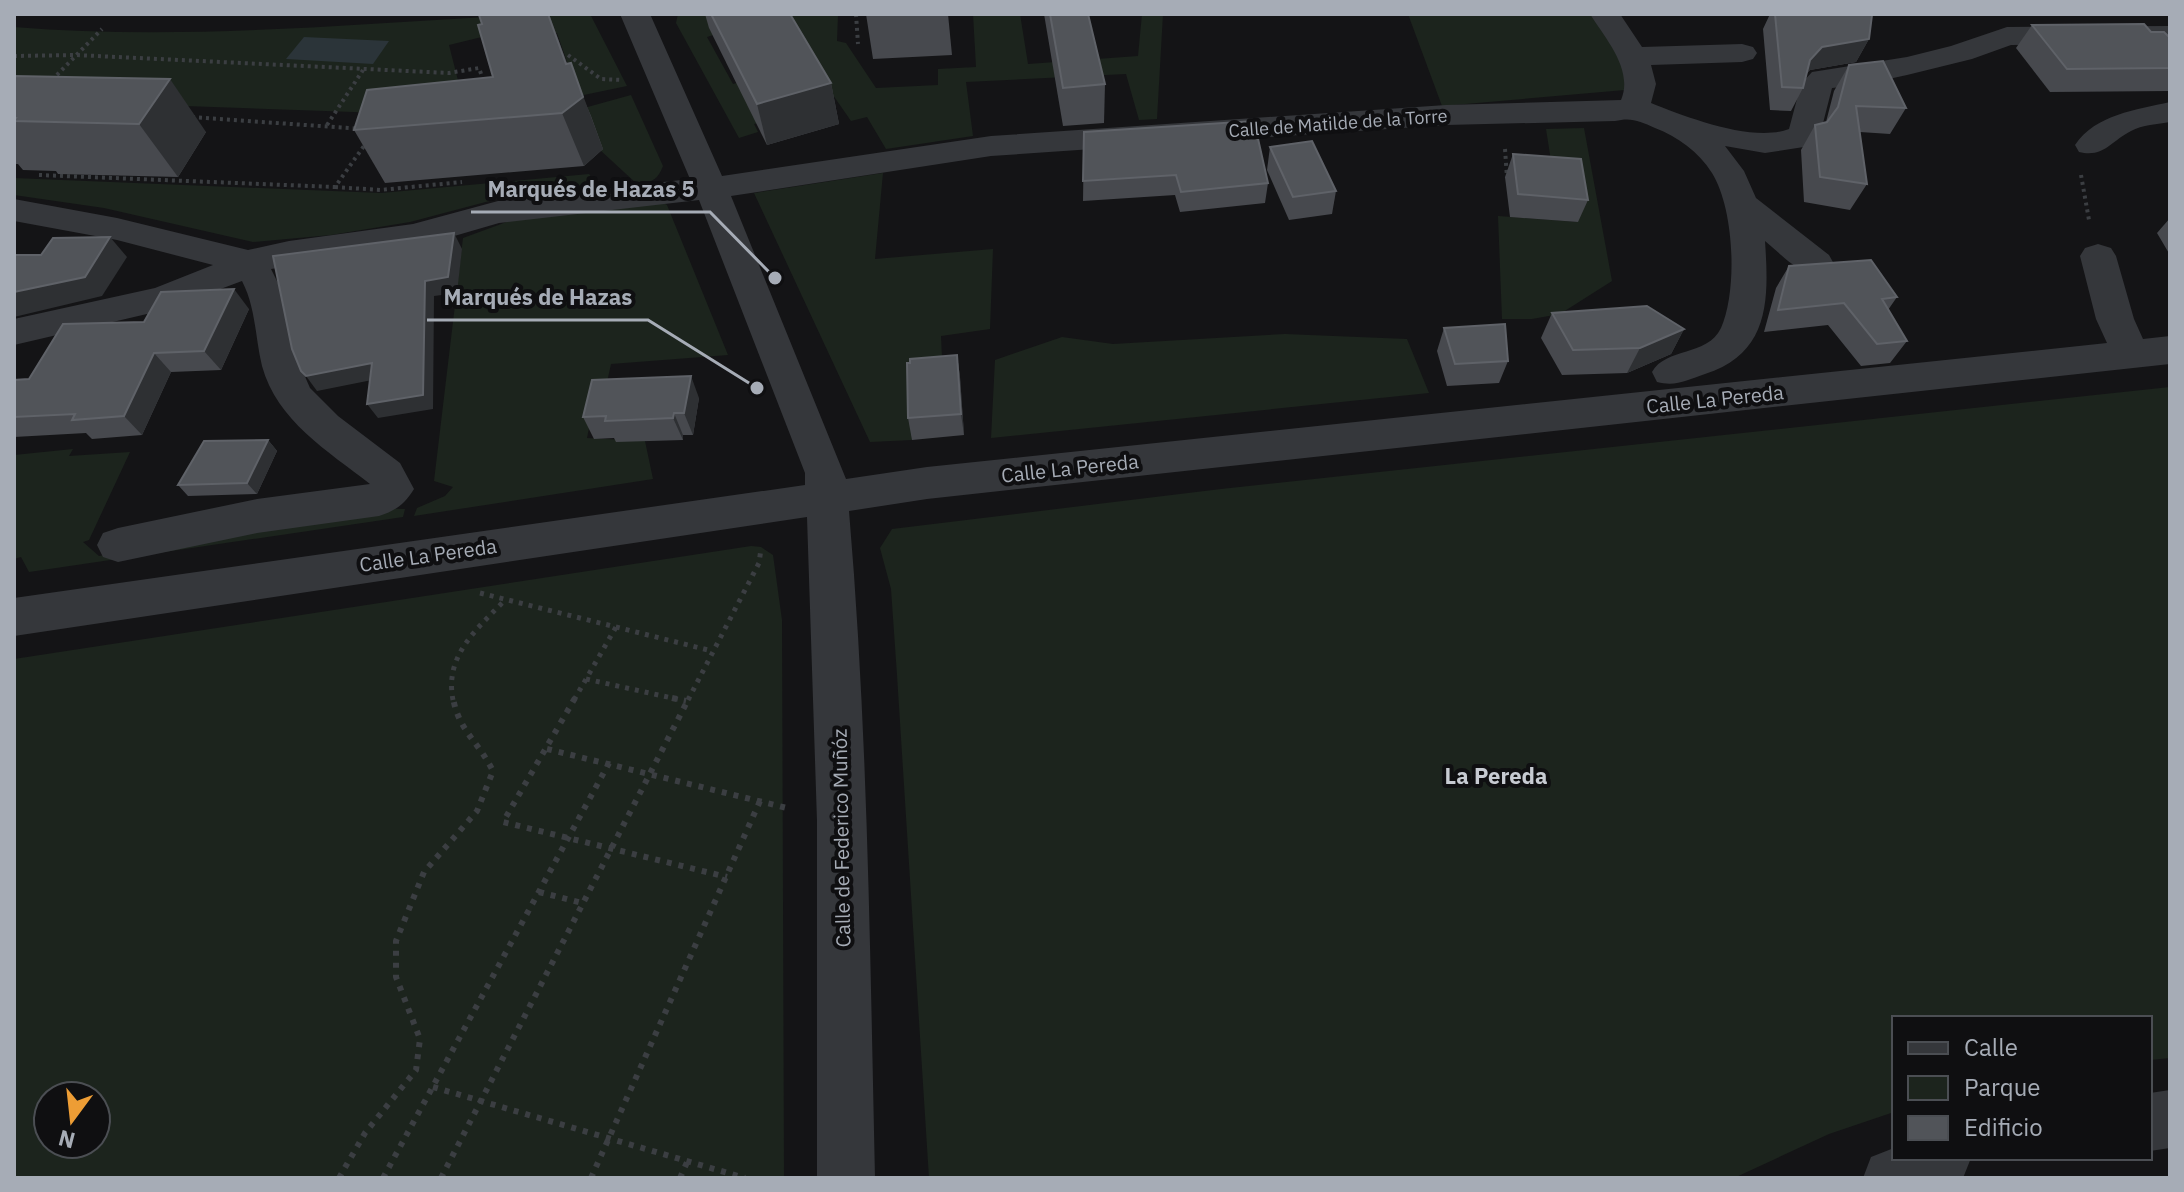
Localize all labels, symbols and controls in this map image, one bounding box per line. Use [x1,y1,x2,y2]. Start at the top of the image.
street label: Calle de Matilde de la Torre [1228,104,1448,142]
callout: Marqués de Hazas 5 [471,166,710,212]
text: Marqués de Hazas 5 [487,174,695,203]
callout: Marqués de Hazas [427,274,648,320]
text: Marqués de Hazas [444,282,632,311]
street label: Calle La Pereda [1645,378,1785,420]
street label: Calle La Pereda [1000,447,1140,489]
street label: Calle La Pereda [358,532,499,578]
street label: Calle de Federico Muñóz [826,728,856,948]
district label: La Pereda [1445,761,1547,790]
legend [1892,1016,2152,1160]
text: Calle [1964,1031,2018,1063]
text: Parque [1964,1071,2041,1103]
north arrow [32,1080,112,1160]
text: Edificio [1964,1111,2043,1143]
text: N [55,1124,78,1156]

